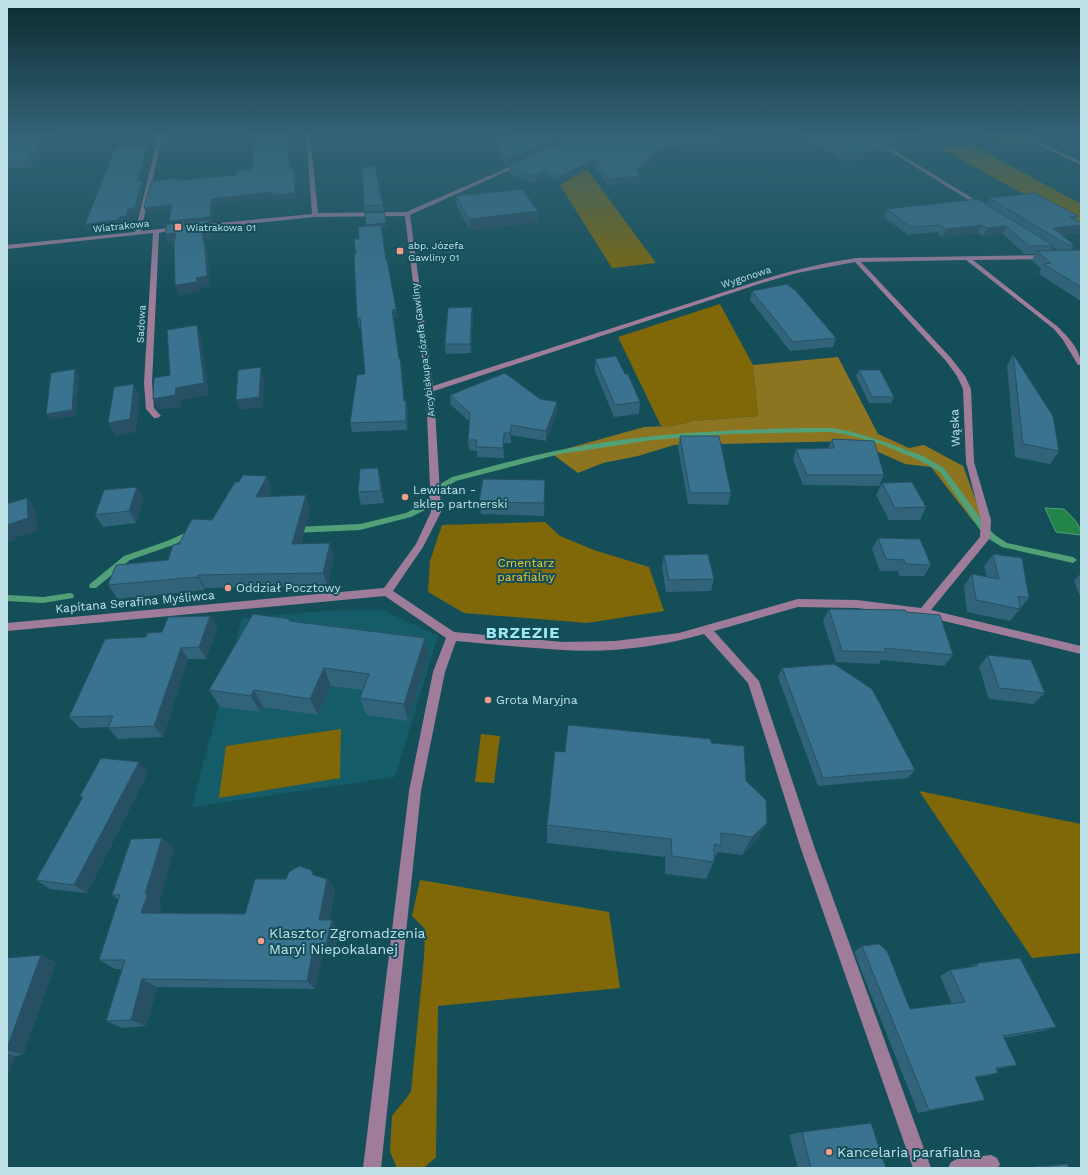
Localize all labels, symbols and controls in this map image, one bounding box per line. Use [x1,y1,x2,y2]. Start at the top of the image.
street label: Wiatrakowa [92,218,150,234]
marker: Wiatrakowa 01 [173,222,183,232]
place label: Wiatrakowa 01 [186,222,256,233]
place label: abp. Józefa Gawliny 01 [408,240,464,263]
marker: abp. Józefa Gawliny 01 [395,246,405,256]
street label: Wygonowa [720,264,773,290]
street label: Arcybiskupa Józefa Gawliny [409,281,437,418]
street label: Sadowa [135,304,148,343]
street label: Wąska [947,409,963,447]
place label: Lewiatan - sklep partnerski [413,483,508,511]
marker: Lewiatan - sklep partnerski [400,492,410,502]
park label: Cmentarz parafialny [497,556,556,584]
place label: Oddział Pocztowy [236,581,342,595]
marker: Oddział Pocztowy [223,583,233,593]
street label: Kapitana Serafina Myśliwca [55,588,215,616]
district label: BRZEZIE [486,623,560,642]
place label: Grota Maryjna [496,693,578,707]
marker: Grota Maryjna [483,695,493,705]
place label: Klasztor Zgromadzenia Maryi Niepokalanej [269,925,426,957]
marker: Klasztor Zgromadzenia Maryi Niepokalanej [256,936,266,946]
place label: Kancelaria parafialna [837,1144,981,1160]
marker: Kancelaria parafialna [824,1147,834,1157]

